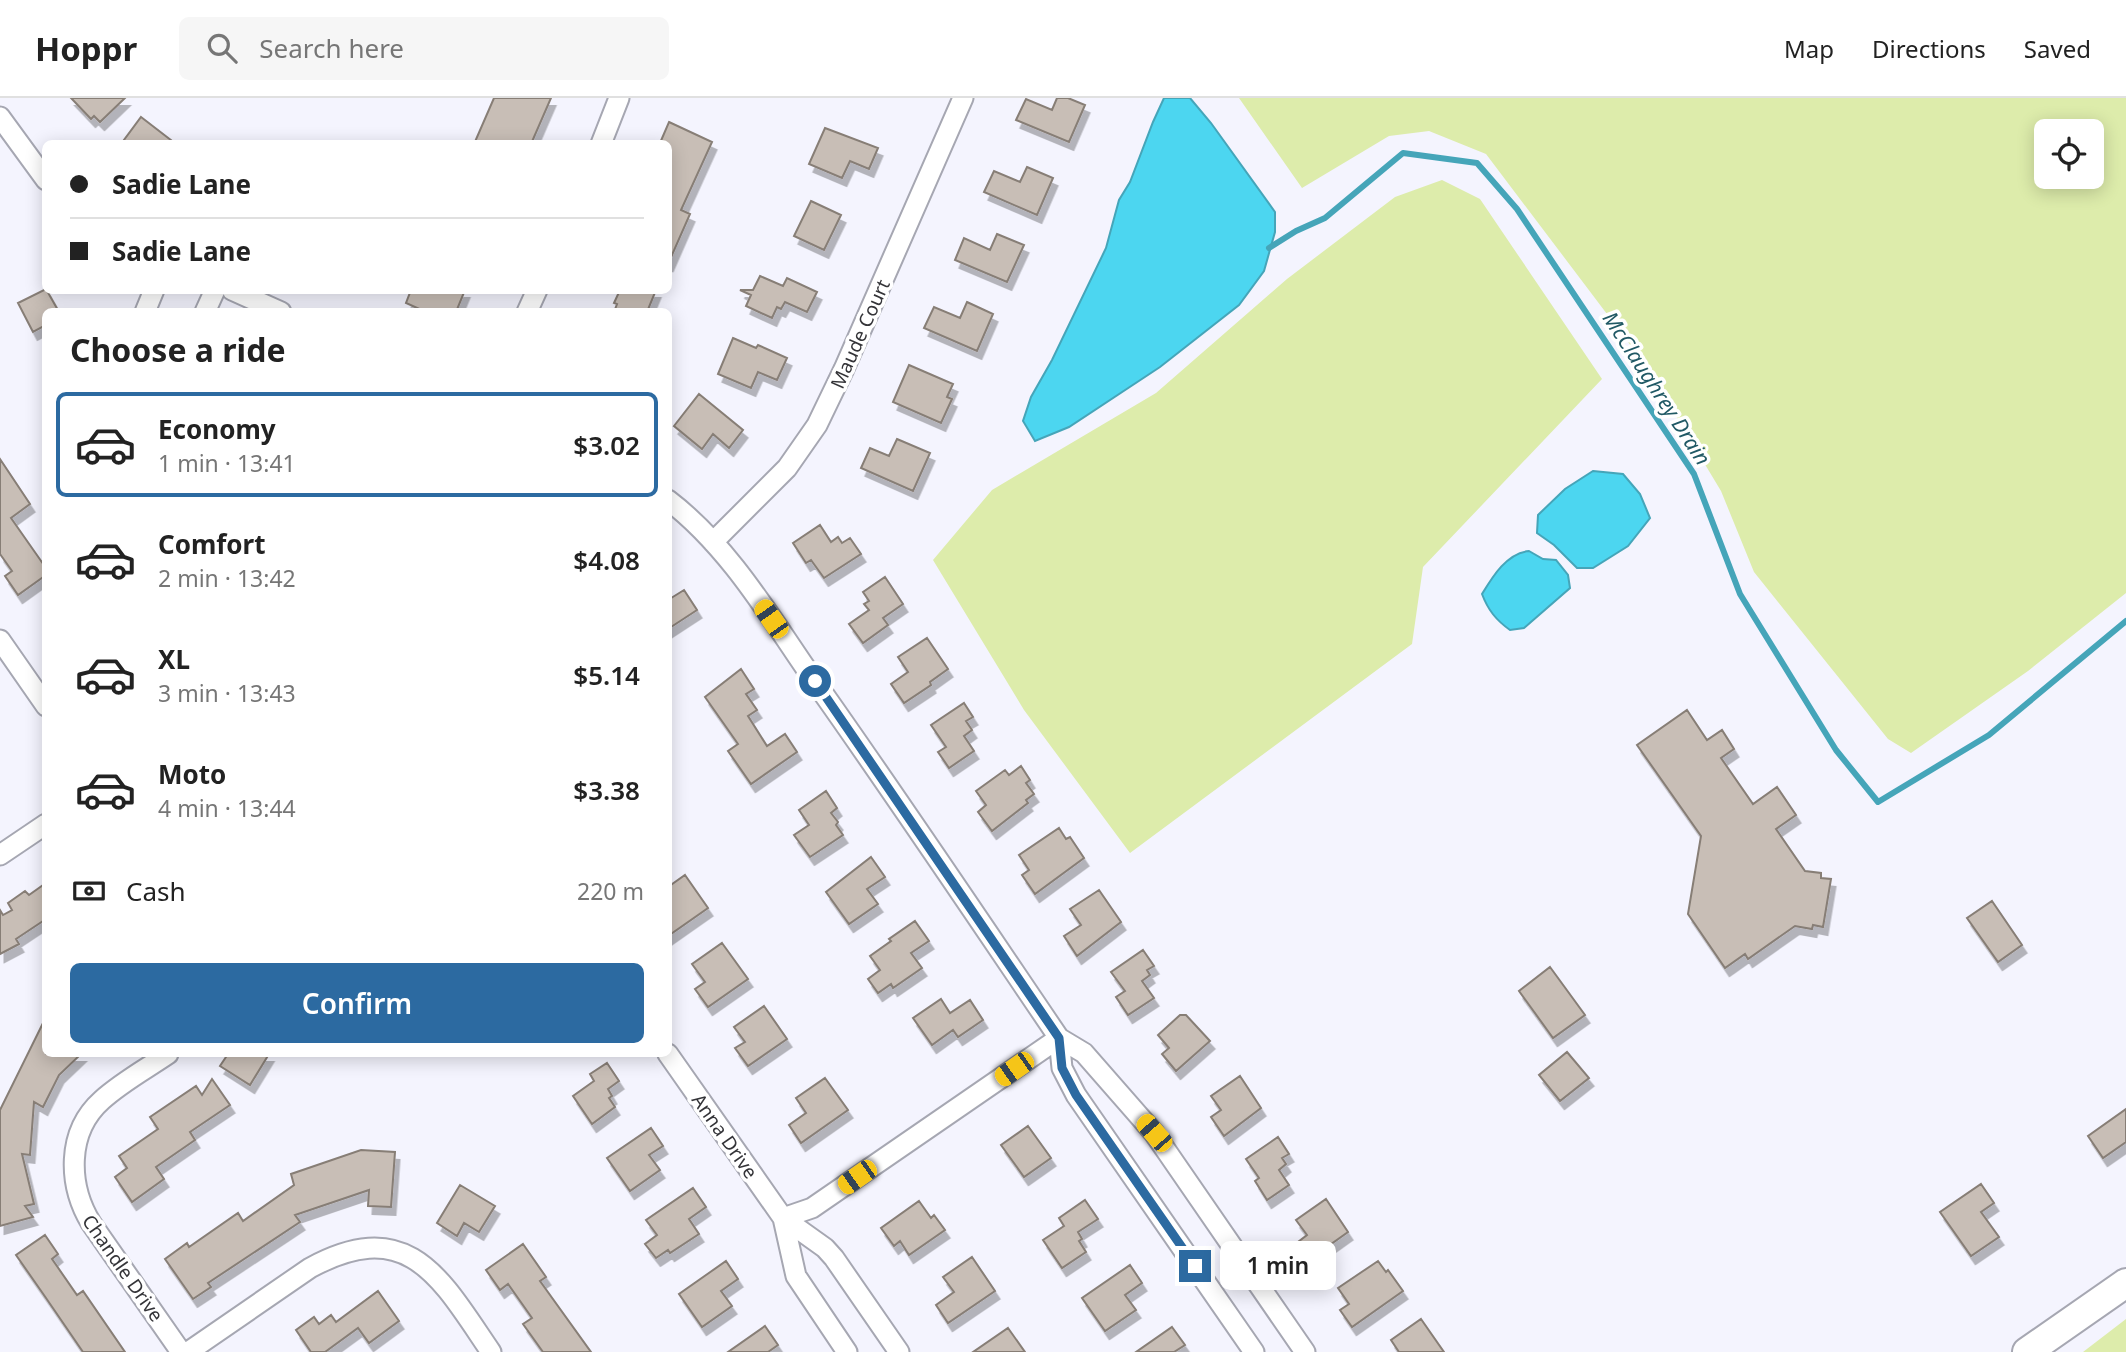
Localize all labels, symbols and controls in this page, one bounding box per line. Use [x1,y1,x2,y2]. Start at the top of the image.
search box [179,17,669,80]
text: Hoppr [35,26,137,71]
icon: search [203,29,241,67]
text: Search here [259,30,404,66]
text: Map [1784,32,1834,65]
text: Directions [1872,32,1986,65]
text: Saved [2024,32,2091,65]
map controls [2034,119,2104,189]
button: locate [2034,119,2104,189]
text: Sadie Lane [112,166,251,202]
text: Sadie Lane [112,233,251,269]
street label: Maude Court [824,275,896,393]
water label: McClaughrey Drain [1597,306,1717,470]
text: Choose a ride [70,328,286,371]
text: Economy [158,411,276,447]
icon: car [74,413,137,476]
text: $3.02 [573,427,640,463]
text: 1 min · 13:41 [158,447,296,479]
text: Comfort [158,526,266,562]
icon: car [74,528,137,591]
text: $4.08 [573,542,640,578]
text: 2 min · 13:42 [158,562,296,594]
car [751,596,792,642]
text: XL [158,641,190,677]
icon: car [74,643,137,706]
text: $5.14 [573,657,640,693]
route start [799,665,831,697]
text: 3 min · 13:43 [158,677,296,709]
text: Moto [158,756,226,792]
icon: car [74,758,137,821]
text: $3.38 [573,772,640,808]
text: 4 min · 13:44 [158,792,296,824]
icon: cash [70,872,108,910]
text: Cash [126,873,186,909]
text: 220 m [577,875,644,907]
button: Confirm [70,963,644,1043]
car [991,1048,1038,1090]
street label: Anna Drive [686,1088,764,1184]
car [1133,1110,1176,1156]
car [834,1156,881,1198]
street label: Chandle Drive [76,1209,170,1327]
callout: 1 min [1220,1242,1335,1290]
text: 1 min [1247,1249,1309,1281]
route end [1179,1250,1211,1282]

